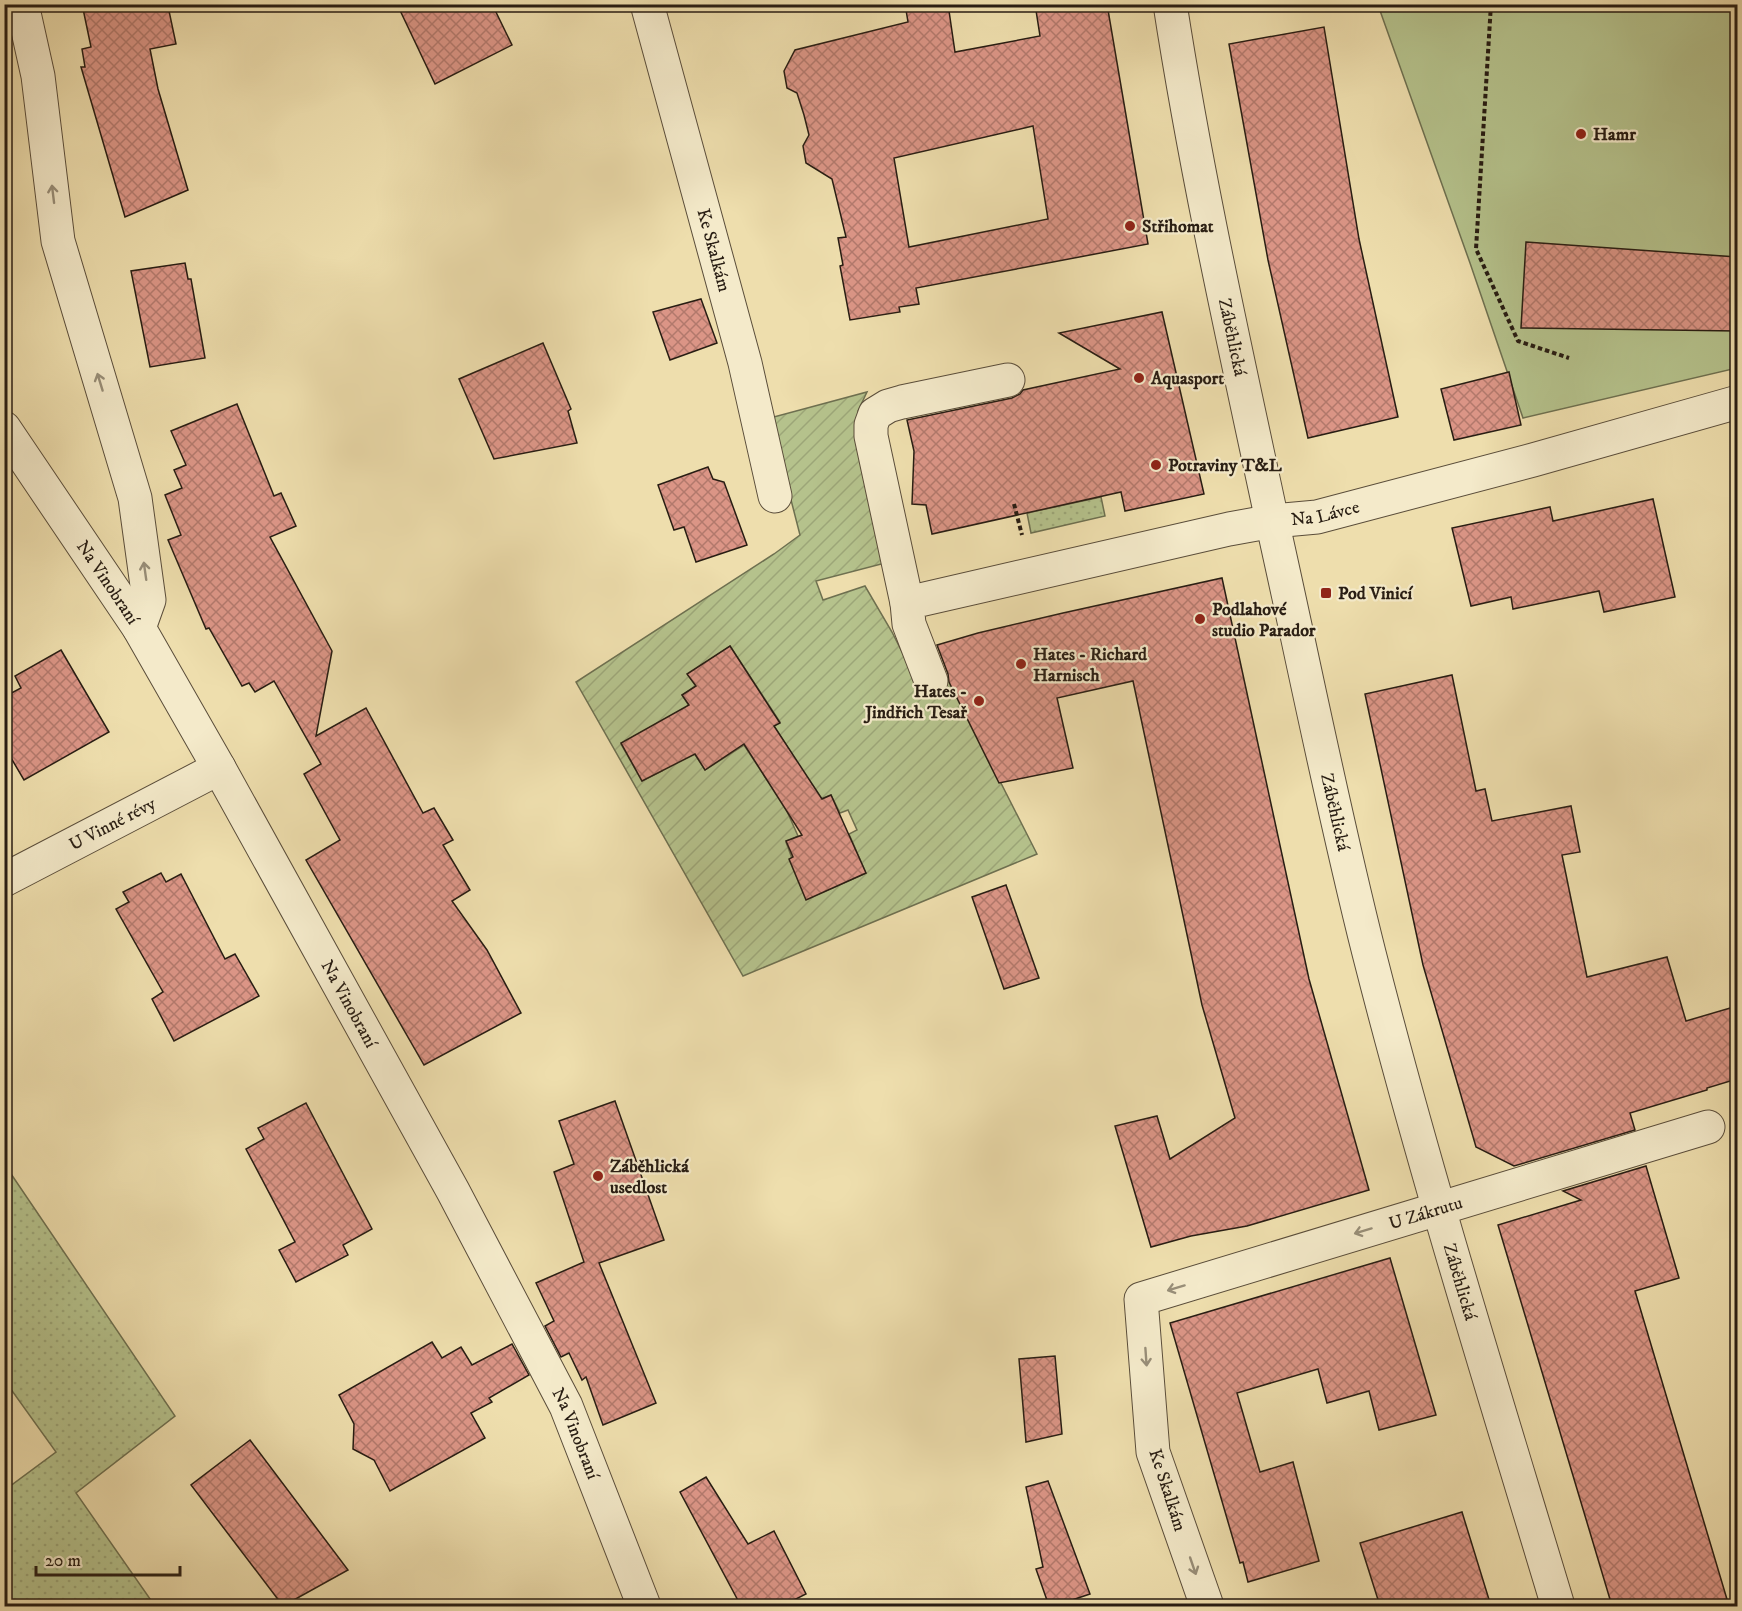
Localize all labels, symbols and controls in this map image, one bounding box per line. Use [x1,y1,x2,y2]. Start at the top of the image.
place label: Hamr [1593,124,1636,146]
marker: Hamr [1574,127,1588,141]
one-way arrow [47,184,58,204]
street label: Ke Skalkám [691,206,735,294]
place label: Střihomat [1142,216,1214,238]
marker: Střihomat [1123,219,1137,233]
street label: Záběhlická [1213,296,1251,379]
place label: Aquasport [1150,368,1224,390]
marker: Aquasport [1132,371,1146,385]
one-way arrow [94,373,105,392]
place label: Potraviny T&L [1168,455,1283,477]
marker: Potraviny T&L [1149,458,1163,472]
street label: Na Lávce [1290,496,1362,531]
street label: Na Vinobraní [71,537,144,630]
one-way arrow [139,562,150,582]
place label: Pod Vinicí [1338,583,1413,605]
marker: Pod Vinicí [1319,586,1333,600]
place label: Podlahové studio Parador [1212,599,1316,642]
marker: Podlahové studio Parador [1193,612,1207,626]
place label: Hates - Richard Harnisch [1033,644,1148,687]
marker: Hates - Richard Harnisch [1014,657,1028,671]
place label: Hates - Jindřich Tesař [863,681,967,724]
marker: Hates - Jindřich Tesař [972,694,986,708]
street label: Záběhlická [1315,771,1354,854]
street label: U Vinné révy [66,793,160,856]
street label: Na Vinobraní [316,957,382,1053]
place label: Záběhlická usedlost [610,1156,689,1199]
marker: Záběhlická usedlost [591,1169,605,1183]
street label: U Zákrutu [1386,1192,1466,1235]
one-way arrow [1354,1226,1373,1237]
street label: Záběhlická [1438,1241,1481,1323]
one-way arrow [1167,1283,1186,1294]
one-way arrow [1140,1347,1151,1367]
street label: Na Vinobraní [546,1384,604,1484]
street label: Ke Skalkám [1143,1446,1191,1534]
scale bar [36,1539,180,1577]
text: 20 m [45,1550,81,1572]
one-way arrow [1188,1556,1199,1575]

